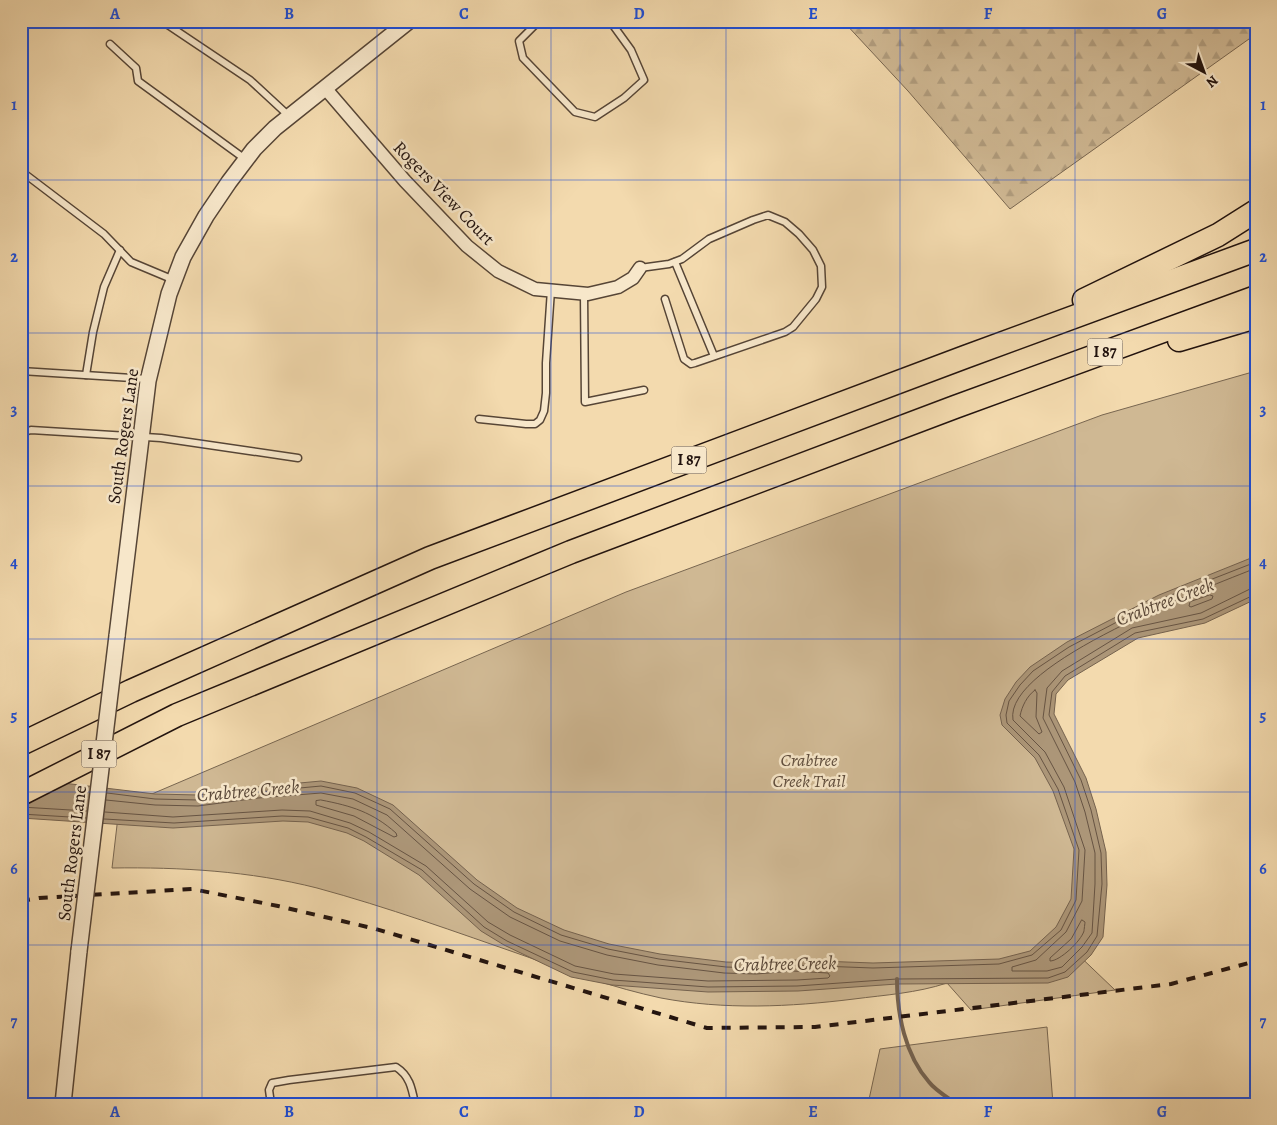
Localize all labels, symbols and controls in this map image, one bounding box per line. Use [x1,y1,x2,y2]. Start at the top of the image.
text: A [109,3,121,25]
text: B [284,3,294,25]
text: C [459,3,469,25]
text: D [633,3,645,25]
text: E [808,3,818,25]
text: F [984,3,993,25]
text: G [1157,3,1167,25]
north arrow [1180,48,1230,98]
text: N [1202,71,1222,92]
text: 1 [11,94,17,116]
text: 1 [1260,94,1266,116]
street label: Rogers View Court [388,136,500,250]
text: 2 [10,246,18,268]
text: 2 [1259,246,1267,268]
road number: I 87 [1088,338,1122,366]
street label: South Rogers Lane [102,367,144,505]
text: 3 [11,399,18,421]
text: 3 [1260,399,1267,421]
road number: I 87 [672,446,706,474]
text: 4 [10,552,18,574]
text: 4 [1259,552,1267,574]
water label: Crabtree Creek [1112,571,1218,633]
text: 5 [11,705,18,727]
text: 5 [1260,705,1267,727]
road number: I 87 [82,741,116,768]
park label: Crabtree Creek Trail [773,748,846,793]
water label: Crabtree Creek [196,774,300,808]
street label: South Rogers Lane [52,784,92,922]
text: 6 [10,858,18,880]
text: 6 [1259,858,1267,880]
water label: Crabtree Creek [733,950,837,978]
text: 7 [11,1011,18,1033]
text: 7 [1260,1011,1267,1033]
text: A [109,1101,121,1123]
text: B [284,1101,294,1123]
text: C [459,1101,469,1123]
text: D [633,1101,645,1123]
text: E [808,1101,818,1123]
text: F [984,1101,993,1123]
text: G [1157,1101,1167,1123]

